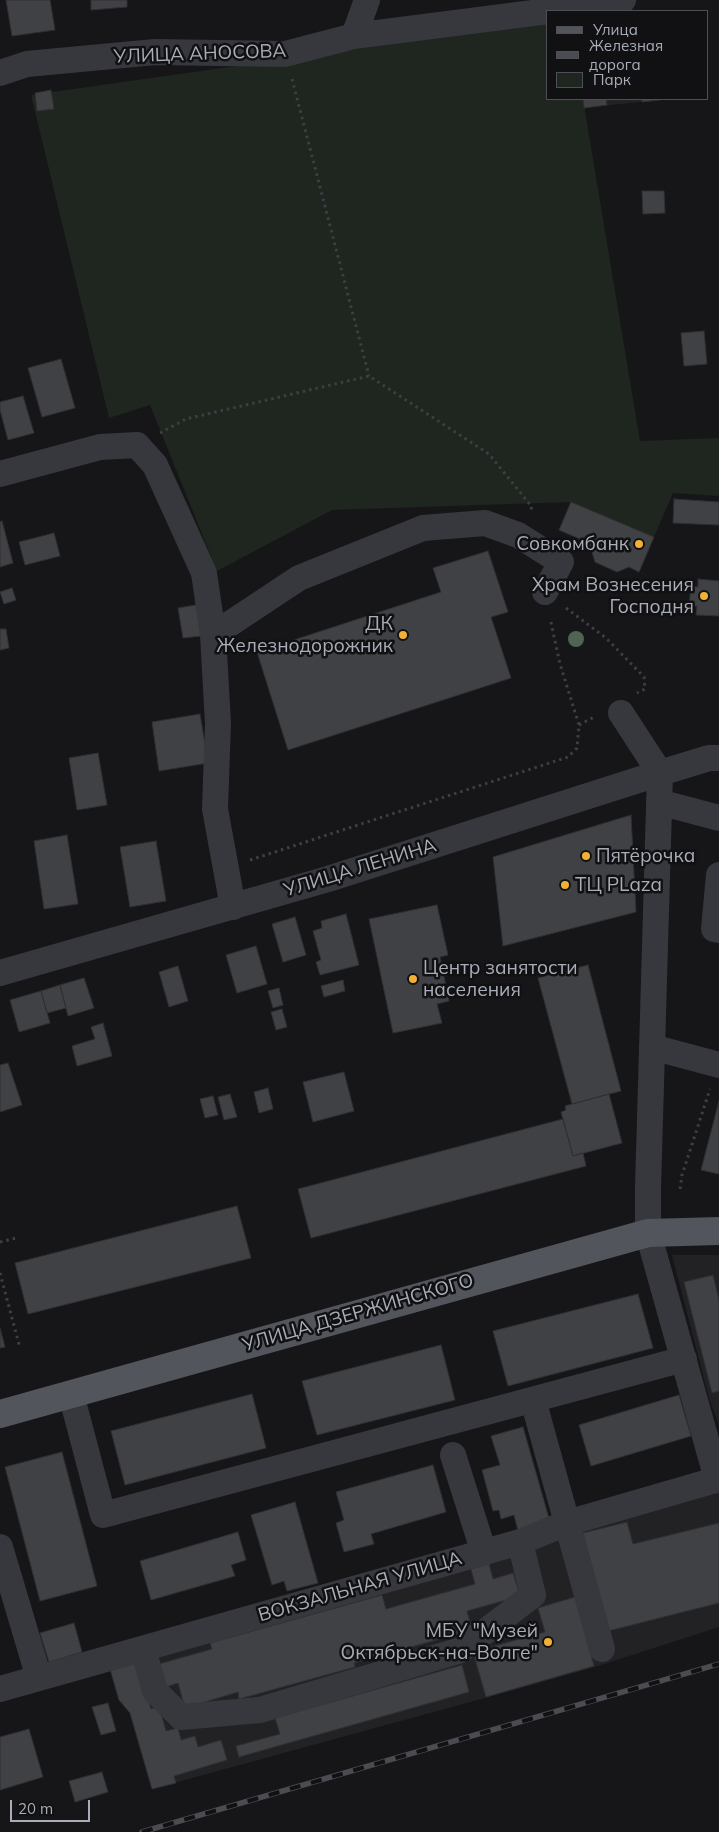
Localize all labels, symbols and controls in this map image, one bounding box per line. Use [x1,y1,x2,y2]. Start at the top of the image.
legend [546,10,709,100]
text: Улица [593,20,638,39]
text: Железная дорога [589,36,663,74]
street label: УЛИЦА АНОСОВА [113,40,287,68]
text: Парк [593,70,631,89]
place label: Совкомбанк [516,533,629,555]
marker: Совкомбанк [633,538,645,550]
place label: Храм Вознесения Господня [532,574,694,618]
marker: Храм Вознесения Господня [698,590,710,602]
place label: ДК Железнодорожник [216,613,393,657]
marker: ДК Железнодорожник [397,629,409,641]
street label: УЛИЦА ЛЕНИНА [281,834,439,902]
place label: Пятёрочка [596,845,695,867]
marker: Пятёрочка [580,850,592,862]
place label: ТЦ PLaza [575,874,662,896]
marker: ТЦ PLaza [559,879,571,891]
place label: Центр занятости населения [423,957,578,1001]
marker: Центр занятости населения [407,973,419,985]
street label: УЛИЦА ДЗЕРЖИНСКОГО [240,1269,476,1357]
street label: ВОКЗАЛЬНАЯ УЛИЦА [255,1547,465,1627]
place label: МБУ "Музей Октябрьск-на-Волге" [341,1620,538,1664]
marker: МБУ "Музей Октябрьск-на-Волге" [542,1636,554,1648]
scale bar [12,1790,92,1822]
text: 20 m [18,1799,53,1818]

